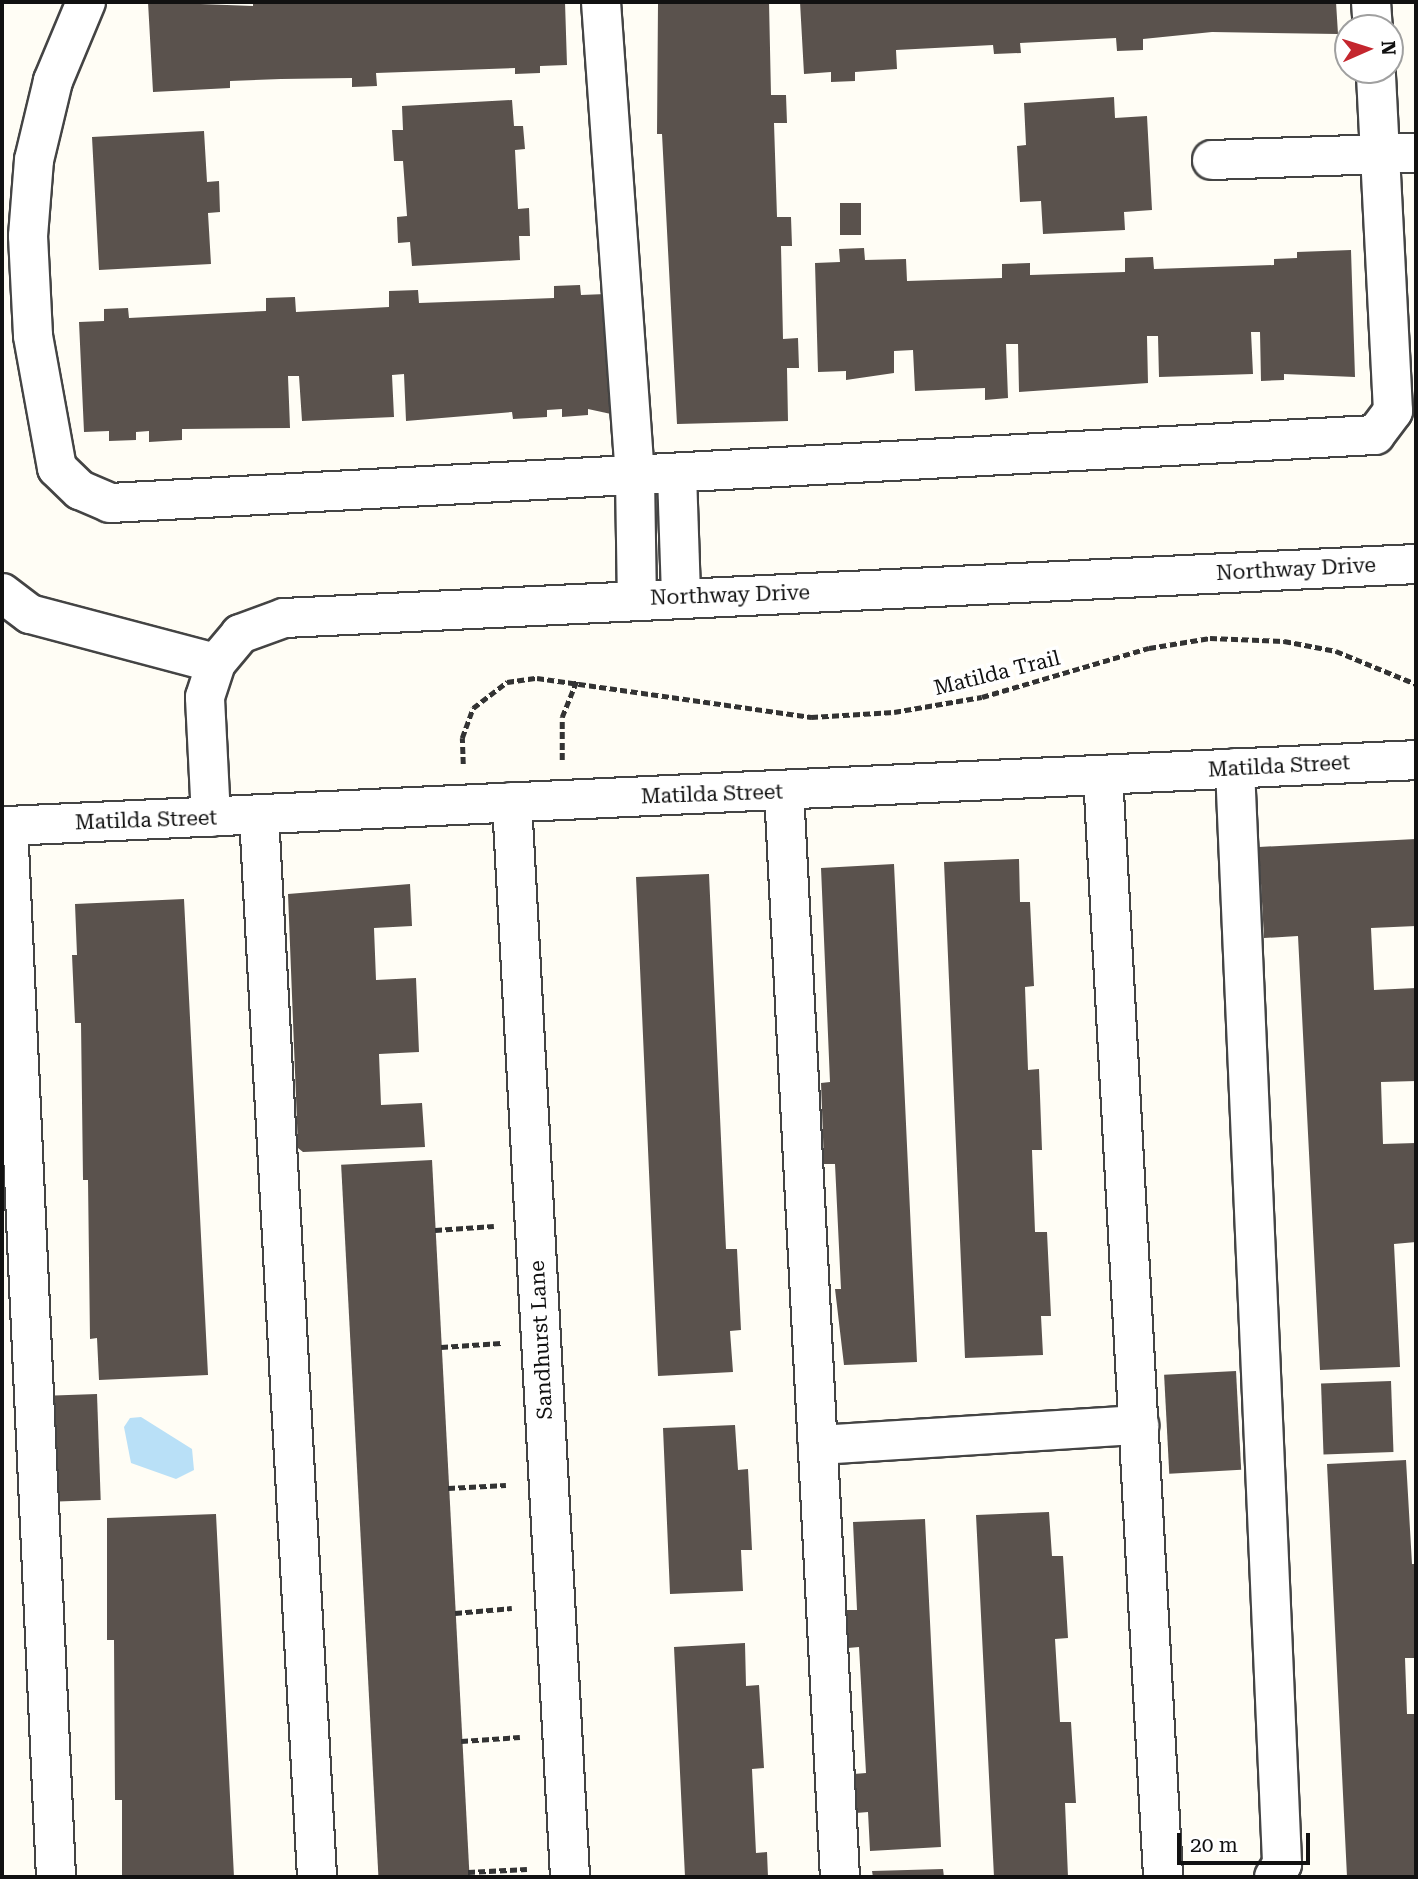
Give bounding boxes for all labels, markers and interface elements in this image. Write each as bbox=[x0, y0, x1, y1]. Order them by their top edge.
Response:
north arrow bbox=[1334, 14, 1404, 84]
text: N bbox=[1377, 40, 1400, 56]
street label: Northway Drive bbox=[1215, 552, 1377, 586]
street label: Northway Drive bbox=[650, 580, 810, 610]
street label: Matilda Trail bbox=[931, 645, 1063, 701]
street label: Matilda Street bbox=[1207, 750, 1351, 782]
street label: Matilda Street bbox=[640, 779, 784, 809]
street label: Matilda Street bbox=[74, 805, 218, 835]
street label: Sandhurst Lane bbox=[524, 1260, 558, 1420]
scale bar bbox=[1180, 1820, 1313, 1864]
text: 20 m bbox=[1190, 1833, 1238, 1857]

